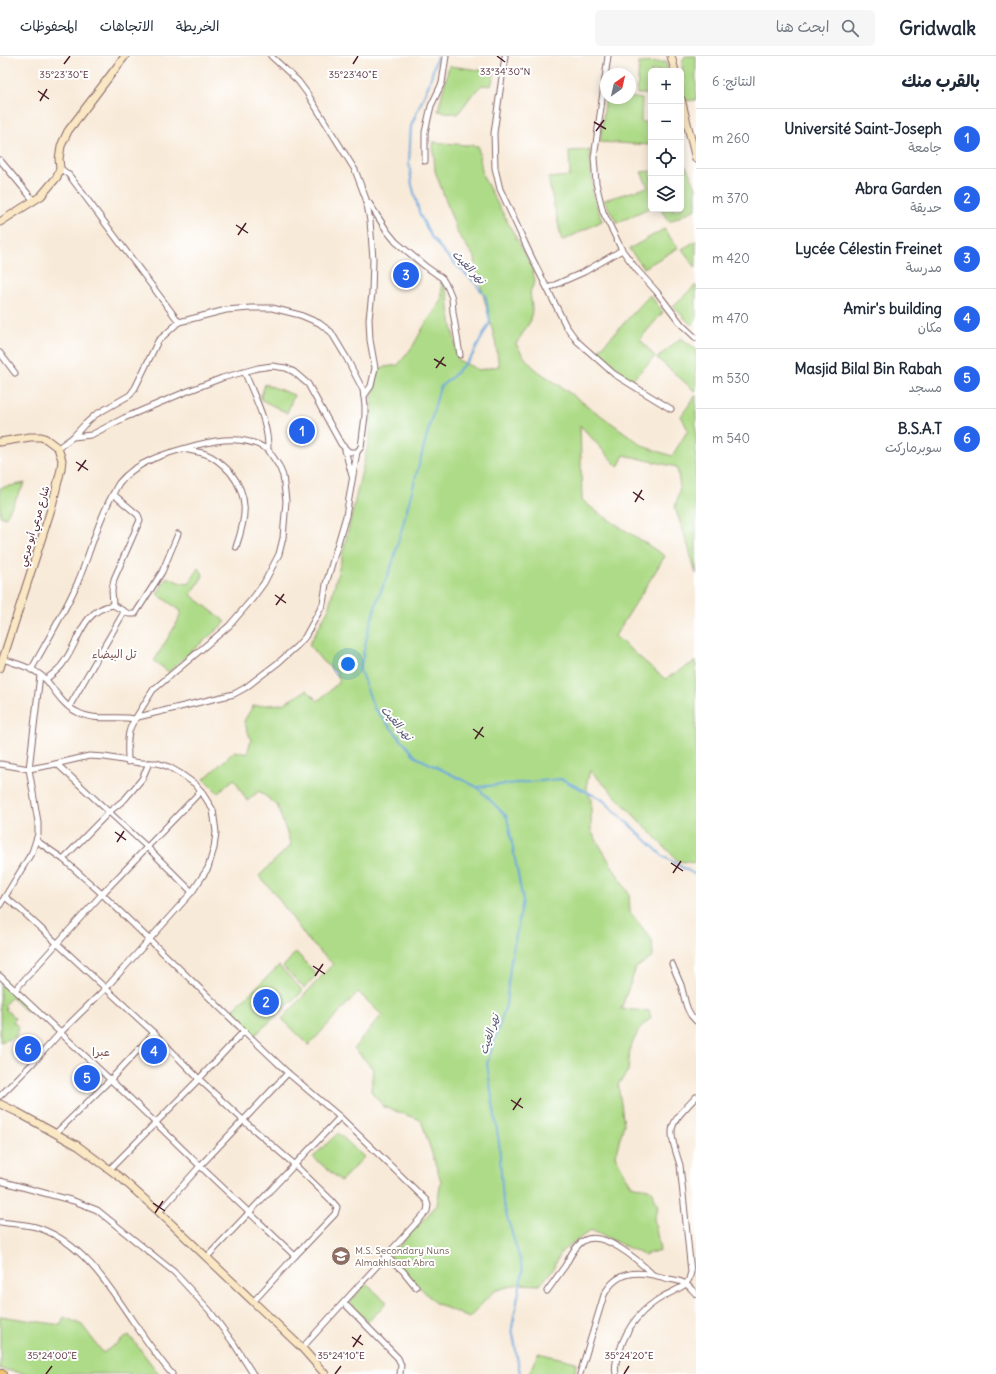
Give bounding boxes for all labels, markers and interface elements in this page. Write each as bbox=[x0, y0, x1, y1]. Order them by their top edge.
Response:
search box bbox=[595, 10, 875, 46]
text: Gridwalk bbox=[899, 16, 976, 40]
text: المحفوظات bbox=[20, 17, 78, 35]
text: الاتجاهات bbox=[100, 17, 154, 35]
text: الخريطة bbox=[176, 17, 219, 35]
text: ابحث هنا bbox=[776, 17, 829, 36]
icon: search bbox=[839, 17, 861, 39]
text: 33°34'30"N bbox=[480, 65, 530, 78]
text: 35°23'30"E bbox=[39, 68, 89, 81]
text: 35°23'40"E bbox=[328, 68, 378, 81]
north arrow bbox=[600, 68, 636, 104]
map controls bbox=[648, 68, 684, 212]
button: + bbox=[648, 68, 684, 104]
text: بالقرب منك bbox=[901, 70, 980, 92]
text: النتائج: 6 bbox=[712, 73, 756, 90]
button: − bbox=[648, 104, 684, 140]
text: Université Saint-Joseph bbox=[784, 119, 942, 138]
text: 260 m bbox=[712, 130, 750, 147]
text: 1 bbox=[964, 130, 970, 147]
text: جامعة bbox=[908, 139, 942, 156]
button: locate bbox=[648, 140, 684, 176]
button: layers bbox=[648, 176, 684, 212]
text: Abra Garden bbox=[855, 179, 942, 198]
text: 370 m bbox=[712, 190, 749, 207]
text: 2 bbox=[963, 190, 971, 207]
text: حديقة bbox=[910, 199, 942, 216]
text: Lycée Célestin Freinet bbox=[795, 239, 942, 258]
water label: نهر الغيث bbox=[450, 247, 489, 288]
text: 420 m bbox=[712, 250, 750, 267]
text: 3 bbox=[963, 250, 971, 267]
text: مدرسة bbox=[906, 259, 942, 276]
pin: 3 bbox=[393, 260, 419, 290]
text: Amir's building bbox=[843, 299, 942, 318]
text: 470 m bbox=[712, 310, 749, 327]
text: 4 bbox=[963, 310, 971, 327]
text: مكان bbox=[918, 319, 942, 336]
text: Masjid Bilal Bin Rabah bbox=[794, 359, 942, 378]
text: 530 m bbox=[712, 370, 750, 387]
text: 5 bbox=[963, 370, 971, 387]
text: مسجد bbox=[909, 379, 942, 396]
pin: 1 bbox=[289, 416, 315, 446]
text: B.S.A.T bbox=[898, 419, 942, 438]
text: 540 m bbox=[712, 430, 750, 447]
text: 6 bbox=[963, 430, 971, 447]
text: سوبرماركت bbox=[885, 439, 942, 456]
street label: شارع مرعي أبو مرعي bbox=[16, 484, 55, 569]
district label: تل البيضاء bbox=[92, 647, 137, 662]
your location bbox=[338, 654, 358, 674]
water label: نهر الغيث bbox=[378, 703, 417, 744]
pin: 2 bbox=[253, 987, 279, 1017]
water label: نهر الغيث bbox=[476, 1011, 502, 1056]
pin: 6 bbox=[15, 1034, 41, 1064]
pin: 4 bbox=[141, 1036, 167, 1066]
district label: عبرا bbox=[92, 1044, 110, 1060]
pin: 5 bbox=[74, 1063, 100, 1093]
place label: M.S. Secondary Nuns Almakhlsaat Abra bbox=[355, 1244, 450, 1269]
school or university icon: M.S. Secondary Nuns Almakhlsaat Abra bbox=[330, 1245, 352, 1267]
text: 35°24'00"E bbox=[27, 1349, 77, 1362]
text: 35°24'10"E bbox=[317, 1349, 365, 1362]
text: 35°24'20"E bbox=[604, 1349, 654, 1362]

